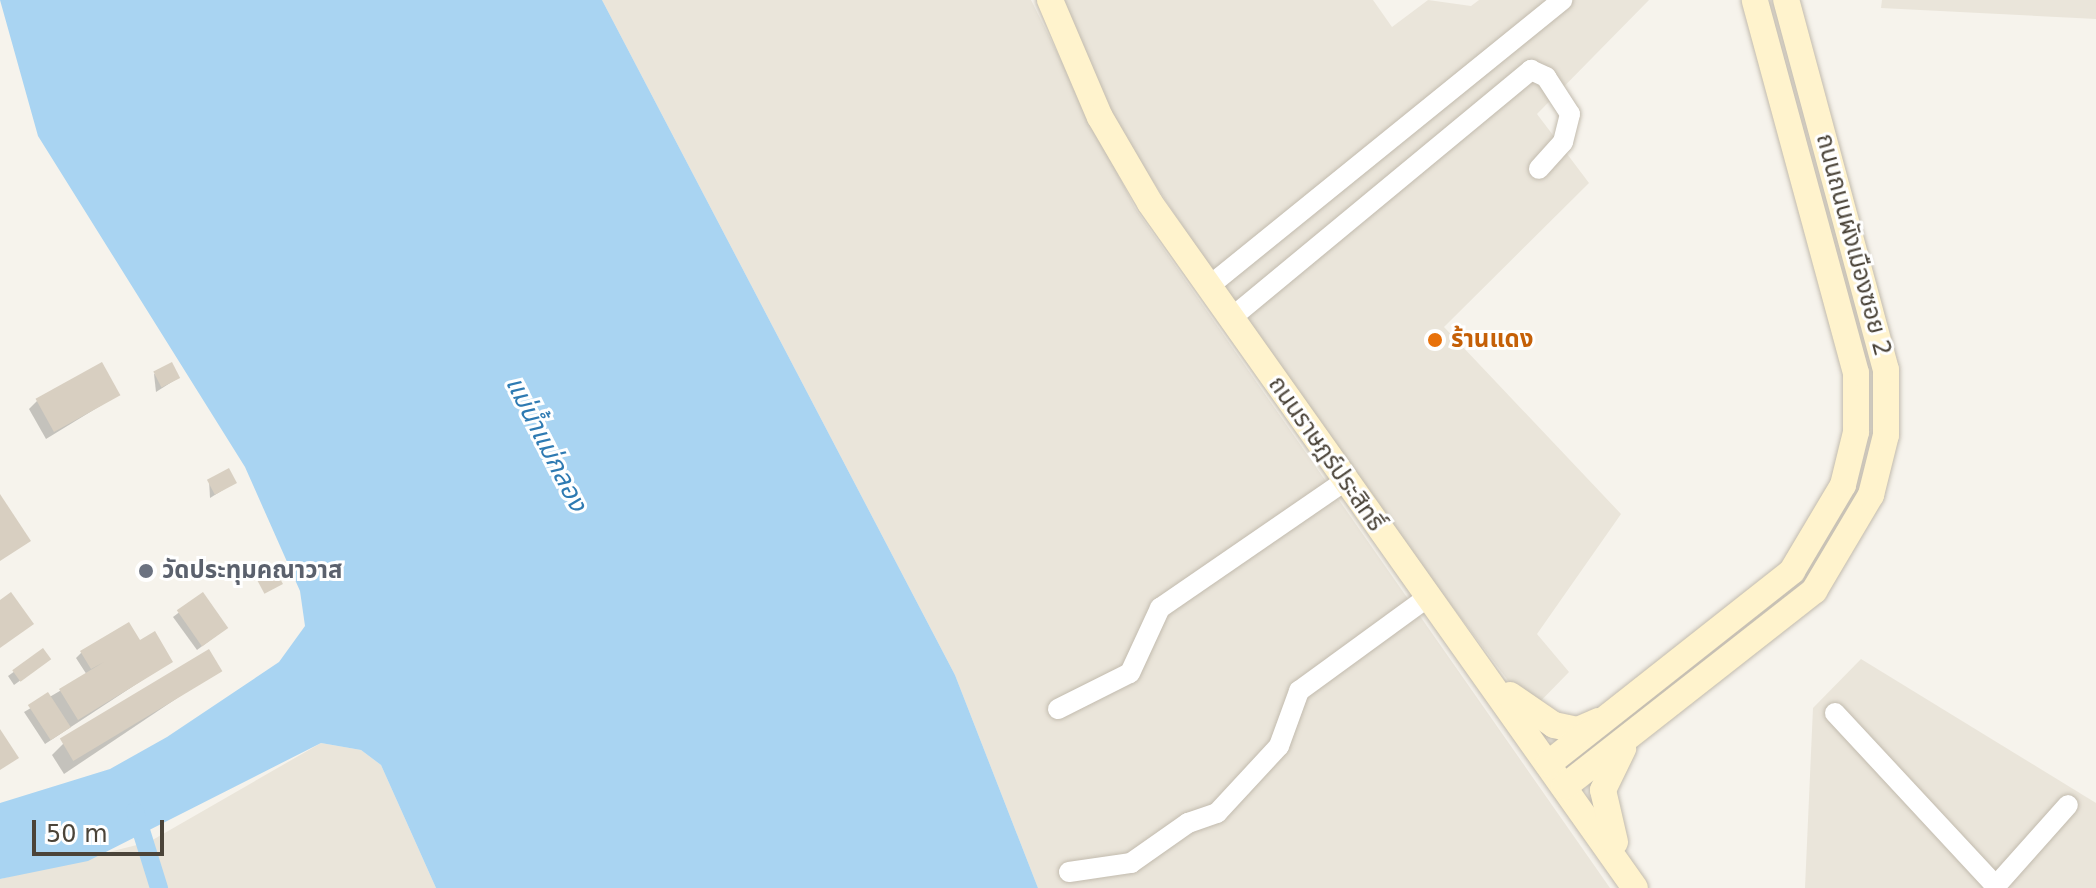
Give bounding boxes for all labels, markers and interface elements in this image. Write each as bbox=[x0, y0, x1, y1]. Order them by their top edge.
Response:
street label: ถนนถนนผังเมืองซอย 2 bbox=[1809, 131, 1897, 359]
place label: ร้านแดง bbox=[1451, 326, 1533, 354]
marker: ร้านแดง bbox=[1426, 331, 1444, 349]
water label: แม่น้ำแม่กลอง bbox=[499, 371, 593, 517]
street label: ถนนราษฎร์ประสิทธิ์ bbox=[1262, 371, 1390, 537]
place label: วัดประทุมคณาวาส bbox=[162, 557, 342, 585]
marker: วัดประทุมคณาวาส bbox=[137, 562, 155, 580]
scale bar bbox=[36, 804, 168, 854]
text: 50 m bbox=[46, 820, 108, 848]

